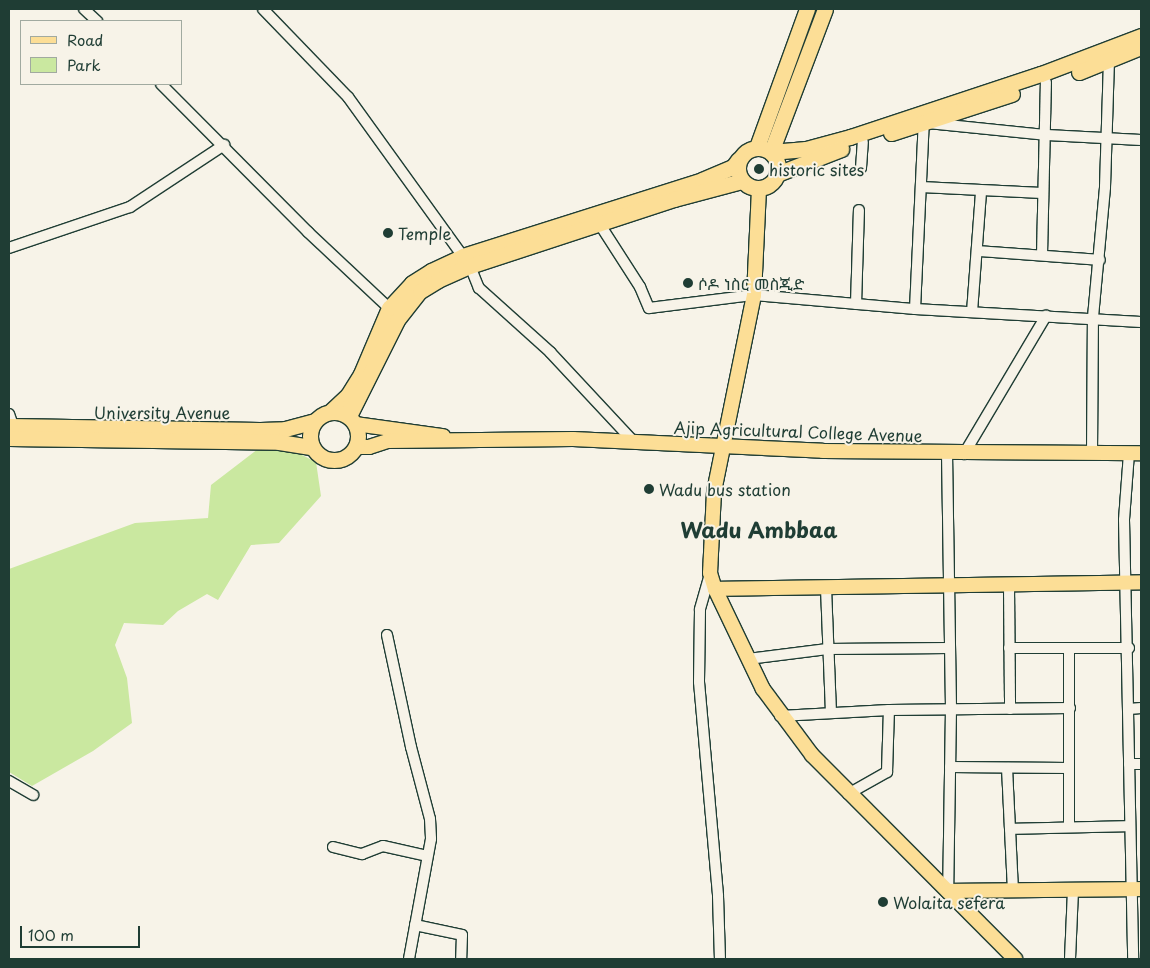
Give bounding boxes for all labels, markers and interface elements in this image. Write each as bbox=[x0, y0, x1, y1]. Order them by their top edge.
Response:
legend bbox=[20, 20, 182, 85]
text: Road bbox=[67, 28, 103, 51]
text: Park bbox=[67, 53, 101, 76]
place label: historic sites bbox=[769, 159, 864, 179]
marker: historic sites bbox=[753, 163, 765, 175]
place label: Temple bbox=[398, 223, 451, 243]
marker: Temple bbox=[382, 227, 394, 239]
place label: ሶዶ ነስር መስጂድ bbox=[698, 273, 804, 293]
marker: ሶዶ ነስር መስጂድ bbox=[682, 277, 694, 289]
street label: University Avenue bbox=[94, 402, 230, 422]
street label: Ajip Agricultural College Avenue bbox=[674, 417, 922, 445]
place label: Wadu bus station bbox=[659, 479, 791, 499]
marker: Wadu bus station bbox=[643, 483, 655, 495]
district label: Wadu Ambbaa bbox=[681, 516, 837, 542]
place label: Wolaita sefera bbox=[893, 892, 1005, 912]
marker: Wolaita sefera bbox=[877, 896, 889, 908]
scale bar bbox=[22, 916, 142, 948]
text: 100 m bbox=[28, 923, 74, 946]

